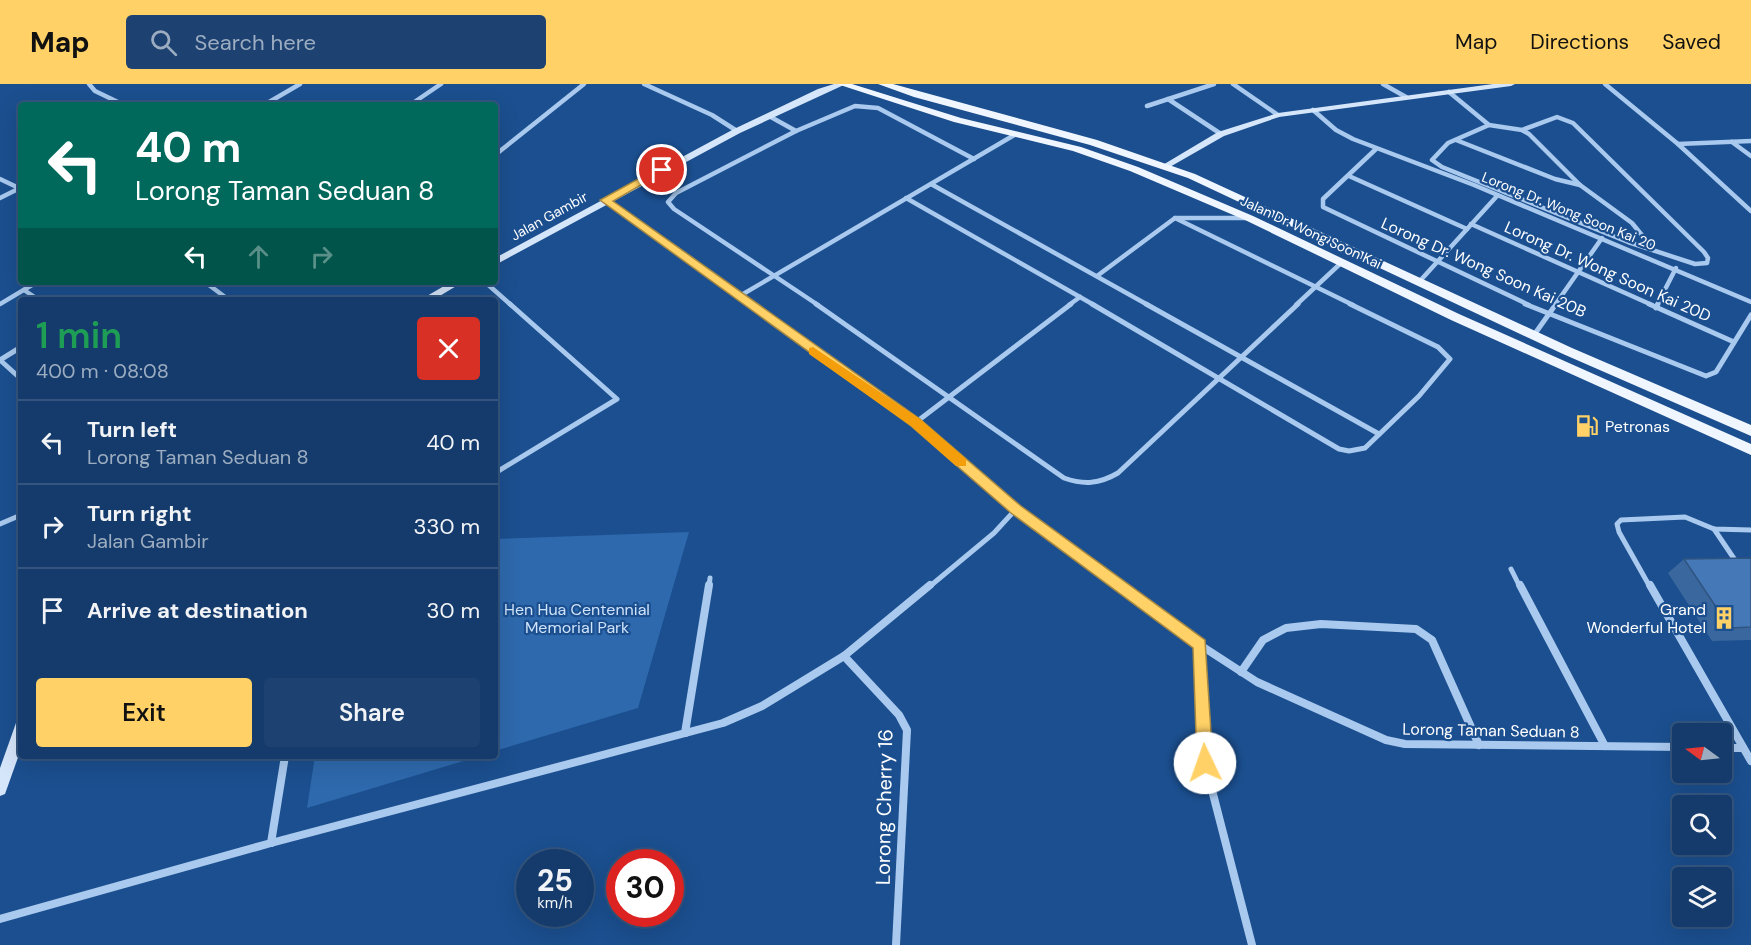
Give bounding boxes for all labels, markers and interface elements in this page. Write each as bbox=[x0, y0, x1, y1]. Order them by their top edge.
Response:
search box bbox=[126, 15, 546, 69]
text: Map bbox=[30, 24, 90, 61]
icon: search bbox=[147, 26, 180, 59]
text: Search here bbox=[195, 28, 316, 57]
text: Map bbox=[1455, 28, 1497, 56]
text: Directions bbox=[1530, 28, 1629, 56]
text: Saved bbox=[1662, 28, 1721, 56]
text: 40 m bbox=[135, 120, 241, 175]
icon: left bbox=[36, 126, 114, 204]
pin bbox=[636, 144, 687, 195]
icon: arrive bbox=[645, 153, 678, 186]
street label: Lorong Dr. Wong Soon Kai 20 bbox=[1479, 168, 1659, 254]
text: Lorong Taman Seduan 8 bbox=[135, 173, 434, 208]
street label: Jalan Gambir bbox=[507, 187, 591, 245]
street label: Jalan Dr. Wong Soon Kai bbox=[1237, 191, 1385, 273]
street label: Lorong Dr. Wong Soon Kai 20B bbox=[1378, 213, 1590, 322]
street label: Lorong Dr. Wong Soon Kai 20D bbox=[1501, 216, 1714, 327]
icon: left bbox=[179, 240, 212, 273]
icon: ahead bbox=[242, 240, 275, 273]
icon: right bbox=[305, 240, 338, 273]
text: 1 min bbox=[36, 312, 122, 359]
button: close bbox=[417, 317, 480, 380]
text: 400 m · 08:08 bbox=[36, 358, 169, 384]
fuel station icon: Petronas bbox=[1574, 413, 1600, 439]
text: Turn left bbox=[87, 415, 177, 444]
place label: Petronas bbox=[1605, 416, 1670, 437]
icon: left bbox=[36, 426, 69, 459]
text: 40 m bbox=[426, 428, 480, 457]
text: Lorong Taman Seduan 8 bbox=[87, 444, 309, 470]
text: Turn right bbox=[87, 499, 192, 528]
icon: right bbox=[36, 510, 69, 543]
text: 330 m bbox=[413, 512, 480, 541]
text: Jalan Gambir bbox=[87, 528, 209, 554]
icon: arrive bbox=[36, 594, 69, 627]
text: Arrive at destination bbox=[87, 596, 308, 625]
text: 30 m bbox=[426, 596, 480, 625]
park label: Hen Hua Centennial Memorial Park bbox=[504, 599, 650, 638]
place label: Grand Wonderful Hotel bbox=[1586, 599, 1706, 638]
building icon: Grand Wonderful Hotel bbox=[1711, 605, 1737, 631]
button: Exit bbox=[36, 678, 252, 747]
button: Share bbox=[264, 678, 480, 747]
street label: Lorong Taman Seduan 8 bbox=[1402, 718, 1580, 743]
north arrow bbox=[1672, 723, 1732, 783]
map controls bbox=[1672, 723, 1732, 927]
street label: Lorong Cherry 16 bbox=[870, 729, 898, 885]
position arrow bbox=[1173, 731, 1237, 795]
button: search bbox=[1672, 795, 1732, 855]
speed limit sign: 30 bbox=[606, 849, 684, 927]
text: 25 bbox=[537, 861, 573, 900]
button: layers bbox=[1672, 867, 1732, 927]
text: km/h bbox=[537, 893, 573, 913]

